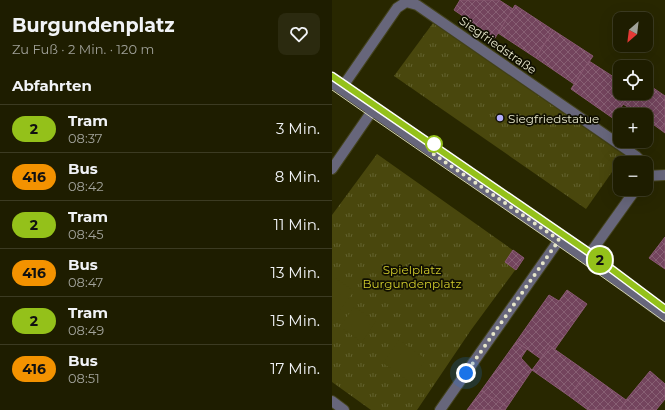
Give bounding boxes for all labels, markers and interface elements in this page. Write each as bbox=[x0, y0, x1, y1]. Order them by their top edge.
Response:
north arrow bbox=[613, 12, 653, 52]
map controls bbox=[613, 12, 653, 196]
button: heart bbox=[278, 13, 320, 55]
street label: Siegfriedstraße bbox=[456, 13, 540, 77]
text: Burgundenplatz bbox=[12, 14, 175, 37]
text: Zu Fuß · 2 Min. · 120 m bbox=[12, 41, 154, 57]
button: locate bbox=[613, 60, 653, 100]
text: Abfahrten bbox=[12, 76, 92, 95]
button: + bbox=[613, 108, 653, 148]
text: Tram bbox=[68, 111, 108, 130]
place label: Siegfriedstatue bbox=[508, 111, 599, 126]
marker: Siegfriedstatue bbox=[495, 113, 505, 123]
text: 3 Min. bbox=[276, 119, 320, 138]
text: 2 bbox=[30, 120, 38, 138]
text: 08:37 bbox=[68, 130, 102, 146]
unlabelled marker bbox=[425, 135, 443, 153]
button: − bbox=[613, 156, 653, 196]
text: Bus bbox=[68, 159, 98, 178]
text: 8 Min. bbox=[275, 167, 320, 186]
text: 416 bbox=[22, 168, 46, 186]
text: 08:42 bbox=[68, 178, 104, 194]
text: Tram bbox=[68, 207, 108, 226]
text: 11 Min. bbox=[274, 215, 320, 234]
text: 2 bbox=[30, 216, 38, 234]
text: 08:45 bbox=[68, 226, 104, 242]
line badge: 2 bbox=[587, 247, 613, 273]
text: 2 bbox=[596, 251, 604, 269]
text: Bus bbox=[68, 255, 98, 274]
park label: Spielplatz Burgundenplatz bbox=[362, 262, 462, 291]
text: 13 Min. bbox=[271, 263, 320, 282]
text: 416 bbox=[22, 264, 46, 282]
text: 08:47 bbox=[68, 274, 103, 290]
text: Tram bbox=[68, 303, 108, 322]
text: 15 Min. bbox=[270, 311, 320, 330]
text: 2 bbox=[30, 312, 38, 330]
text: 08:49 bbox=[68, 322, 104, 338]
text: Bus bbox=[68, 351, 98, 370]
text: 17 Min. bbox=[270, 359, 320, 378]
text: 416 bbox=[22, 360, 46, 378]
your location bbox=[456, 363, 476, 383]
text: 08:51 bbox=[68, 370, 100, 386]

